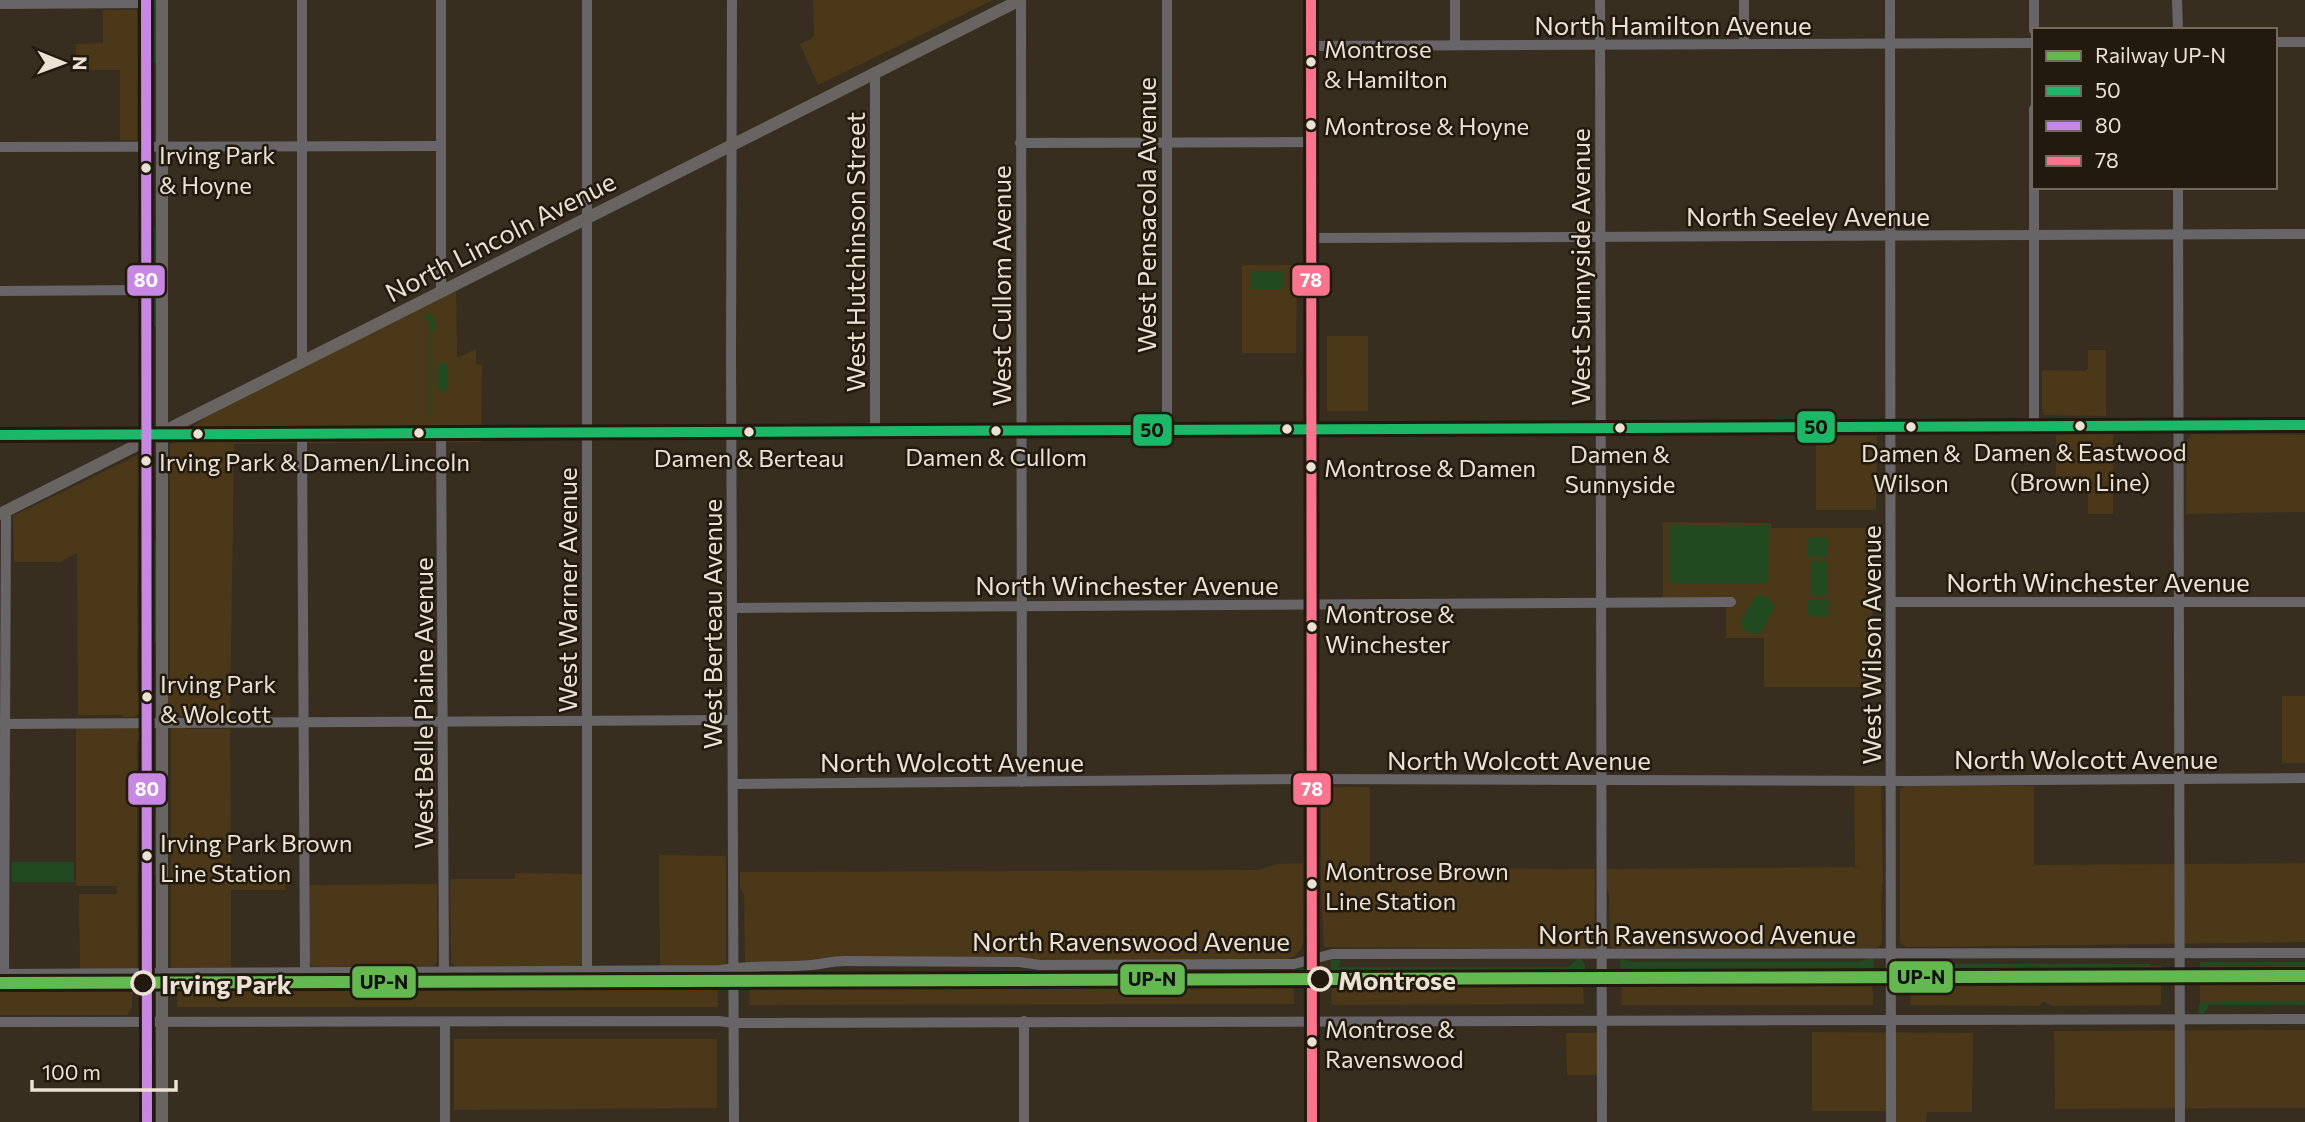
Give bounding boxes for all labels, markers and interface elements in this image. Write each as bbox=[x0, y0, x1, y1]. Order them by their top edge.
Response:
street label: North Hamilton Avenue bbox=[1534, 9, 1812, 40]
north arrow bbox=[28, 28, 98, 98]
legend bbox=[2032, 28, 2277, 189]
place label: Montrose & Hamilton bbox=[1324, 34, 1448, 93]
text: Railway UP-N bbox=[2095, 42, 2226, 67]
marker: Montrose & Hamilton bbox=[1304, 55, 1318, 69]
text: N bbox=[69, 56, 92, 71]
street label: West Pensacola Avenue bbox=[1130, 77, 1161, 353]
text: 50 bbox=[2095, 77, 2121, 102]
place label: Montrose & Hoyne bbox=[1324, 111, 1529, 140]
street label: West Hutchinson Street bbox=[839, 112, 870, 392]
text: 80 bbox=[2095, 112, 2121, 137]
marker: Montrose & Hoyne bbox=[1304, 118, 1318, 132]
street label: West Sunnyside Avenue bbox=[1564, 128, 1595, 406]
place label: Irving Park & Hoyne bbox=[159, 140, 275, 199]
text: 78 bbox=[2095, 147, 2119, 172]
marker: Irving Park & Hoyne bbox=[139, 161, 153, 175]
street label: North Lincoln Avenue bbox=[380, 165, 620, 307]
street label: West Cullom Avenue bbox=[985, 165, 1016, 407]
street label: North Seeley Avenue bbox=[1686, 200, 1930, 231]
line badge: 80 bbox=[126, 264, 166, 297]
line badge: 78 bbox=[1291, 264, 1331, 297]
text: 80 bbox=[134, 268, 158, 291]
text: 78 bbox=[1300, 268, 1322, 291]
line badge: 50 bbox=[1796, 410, 1836, 444]
line badge: 50 bbox=[1132, 413, 1173, 447]
text: 50 bbox=[1804, 415, 1828, 438]
text: 50 bbox=[1140, 418, 1164, 441]
marker: Damen & Eastwood (Brown Line) bbox=[2073, 419, 2087, 433]
marker: Damen & Wilson bbox=[1904, 420, 1918, 434]
marker: Damen & Sunnyside bbox=[1613, 421, 1627, 435]
unlabelled marker bbox=[1280, 422, 1294, 436]
marker: Damen & Cullom bbox=[989, 424, 1003, 438]
marker: Damen & Berteau bbox=[742, 425, 756, 439]
unlabelled marker bbox=[412, 426, 426, 440]
unlabelled marker bbox=[191, 427, 205, 441]
place label: Damen & Eastwood (Brown Line) bbox=[1973, 437, 2187, 496]
place label: Damen & Wilson bbox=[1861, 438, 1961, 497]
place label: Damen & Sunnyside bbox=[1565, 439, 1675, 498]
place label: Damen & Cullom bbox=[905, 442, 1087, 471]
place label: Damen & Berteau bbox=[654, 443, 844, 472]
place label: Irving Park & Damen/Lincoln bbox=[159, 447, 470, 476]
place label: Montrose & Damen bbox=[1324, 453, 1536, 482]
marker: Irving Park & Damen/Lincoln bbox=[139, 454, 153, 468]
marker: Montrose & Damen bbox=[1304, 460, 1318, 474]
street label: West Warner Avenue bbox=[551, 467, 582, 713]
street label: West Berteau Avenue bbox=[696, 499, 727, 749]
street label: West Wilson Avenue bbox=[1855, 525, 1886, 765]
street label: West Belle Plaine Avenue bbox=[407, 557, 438, 849]
street label: North Winchester Avenue bbox=[1946, 566, 2250, 597]
street label: North Winchester Avenue bbox=[975, 569, 1279, 600]
place label: Montrose & Winchester bbox=[1325, 599, 1455, 658]
marker: Montrose & Winchester bbox=[1305, 620, 1319, 634]
place label: Irving Park & Wolcott bbox=[160, 669, 276, 728]
marker: Irving Park & Wolcott bbox=[140, 690, 154, 704]
street label: North Wolcott Avenue bbox=[1954, 743, 2218, 774]
street label: North Wolcott Avenue bbox=[1387, 744, 1651, 775]
street label: North Wolcott Avenue bbox=[820, 746, 1084, 777]
line badge: 80 bbox=[127, 772, 167, 806]
line badge: 78 bbox=[1292, 772, 1332, 806]
text: 80 bbox=[135, 777, 159, 800]
text: 78 bbox=[1301, 777, 1323, 800]
place label: Irving Park Brown Line Station bbox=[160, 828, 352, 887]
marker: Irving Park Brown Line Station bbox=[140, 849, 154, 863]
place label: Montrose Brown Line Station bbox=[1325, 856, 1509, 915]
marker: Montrose Brown Line Station bbox=[1305, 877, 1319, 891]
street label: North Ravenswood Avenue bbox=[1538, 918, 1856, 949]
street label: North Ravenswood Avenue bbox=[972, 925, 1290, 956]
line badge: UP-N bbox=[1888, 960, 1954, 994]
line badge: UP-N bbox=[1119, 963, 1186, 996]
place label: Montrose bbox=[1338, 964, 1456, 995]
line badge: UP-N bbox=[351, 965, 417, 999]
text: UP-N bbox=[1897, 965, 1945, 988]
text: UP-N bbox=[1128, 967, 1176, 990]
marker: Montrose bbox=[1308, 967, 1332, 991]
place label: Irving Park bbox=[161, 968, 292, 999]
text: UP-N bbox=[360, 970, 408, 993]
marker: Irving Park bbox=[131, 971, 155, 995]
place label: Montrose & Ravenswood bbox=[1325, 1014, 1464, 1073]
marker: Montrose & Ravenswood bbox=[1305, 1035, 1319, 1049]
scale bar bbox=[32, 1048, 175, 1092]
text: 100 m bbox=[42, 1059, 101, 1084]

